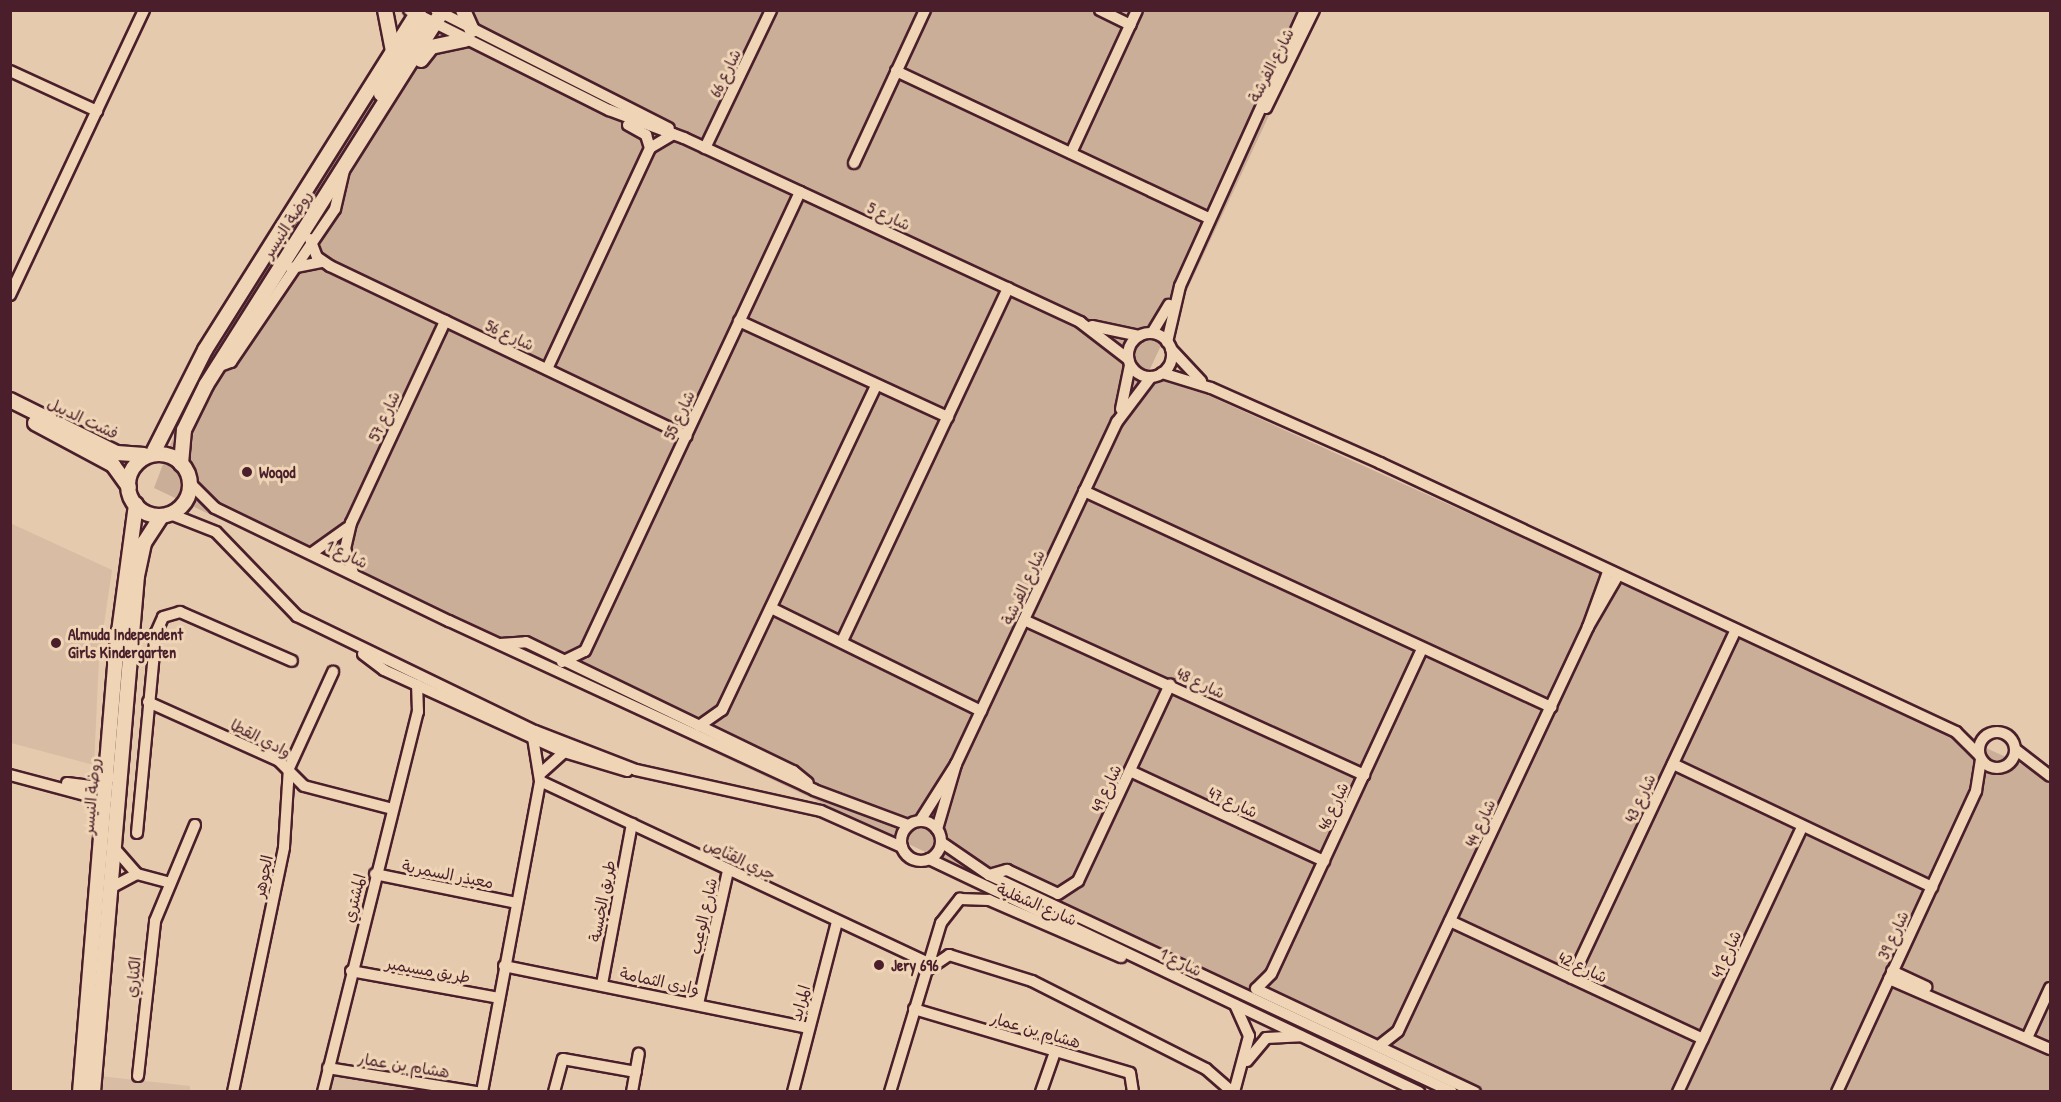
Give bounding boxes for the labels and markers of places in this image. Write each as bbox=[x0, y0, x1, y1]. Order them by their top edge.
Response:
place label: Woqod bbox=[259, 462, 295, 482]
marker: Woqod bbox=[240, 465, 254, 479]
place label: Almuda Independent Girls Kindergarten bbox=[68, 624, 183, 662]
marker: Almuda Independent Girls Kindergarten bbox=[49, 636, 63, 650]
place label: Jery 696 bbox=[891, 955, 939, 975]
marker: Jery 696 bbox=[872, 958, 886, 972]

